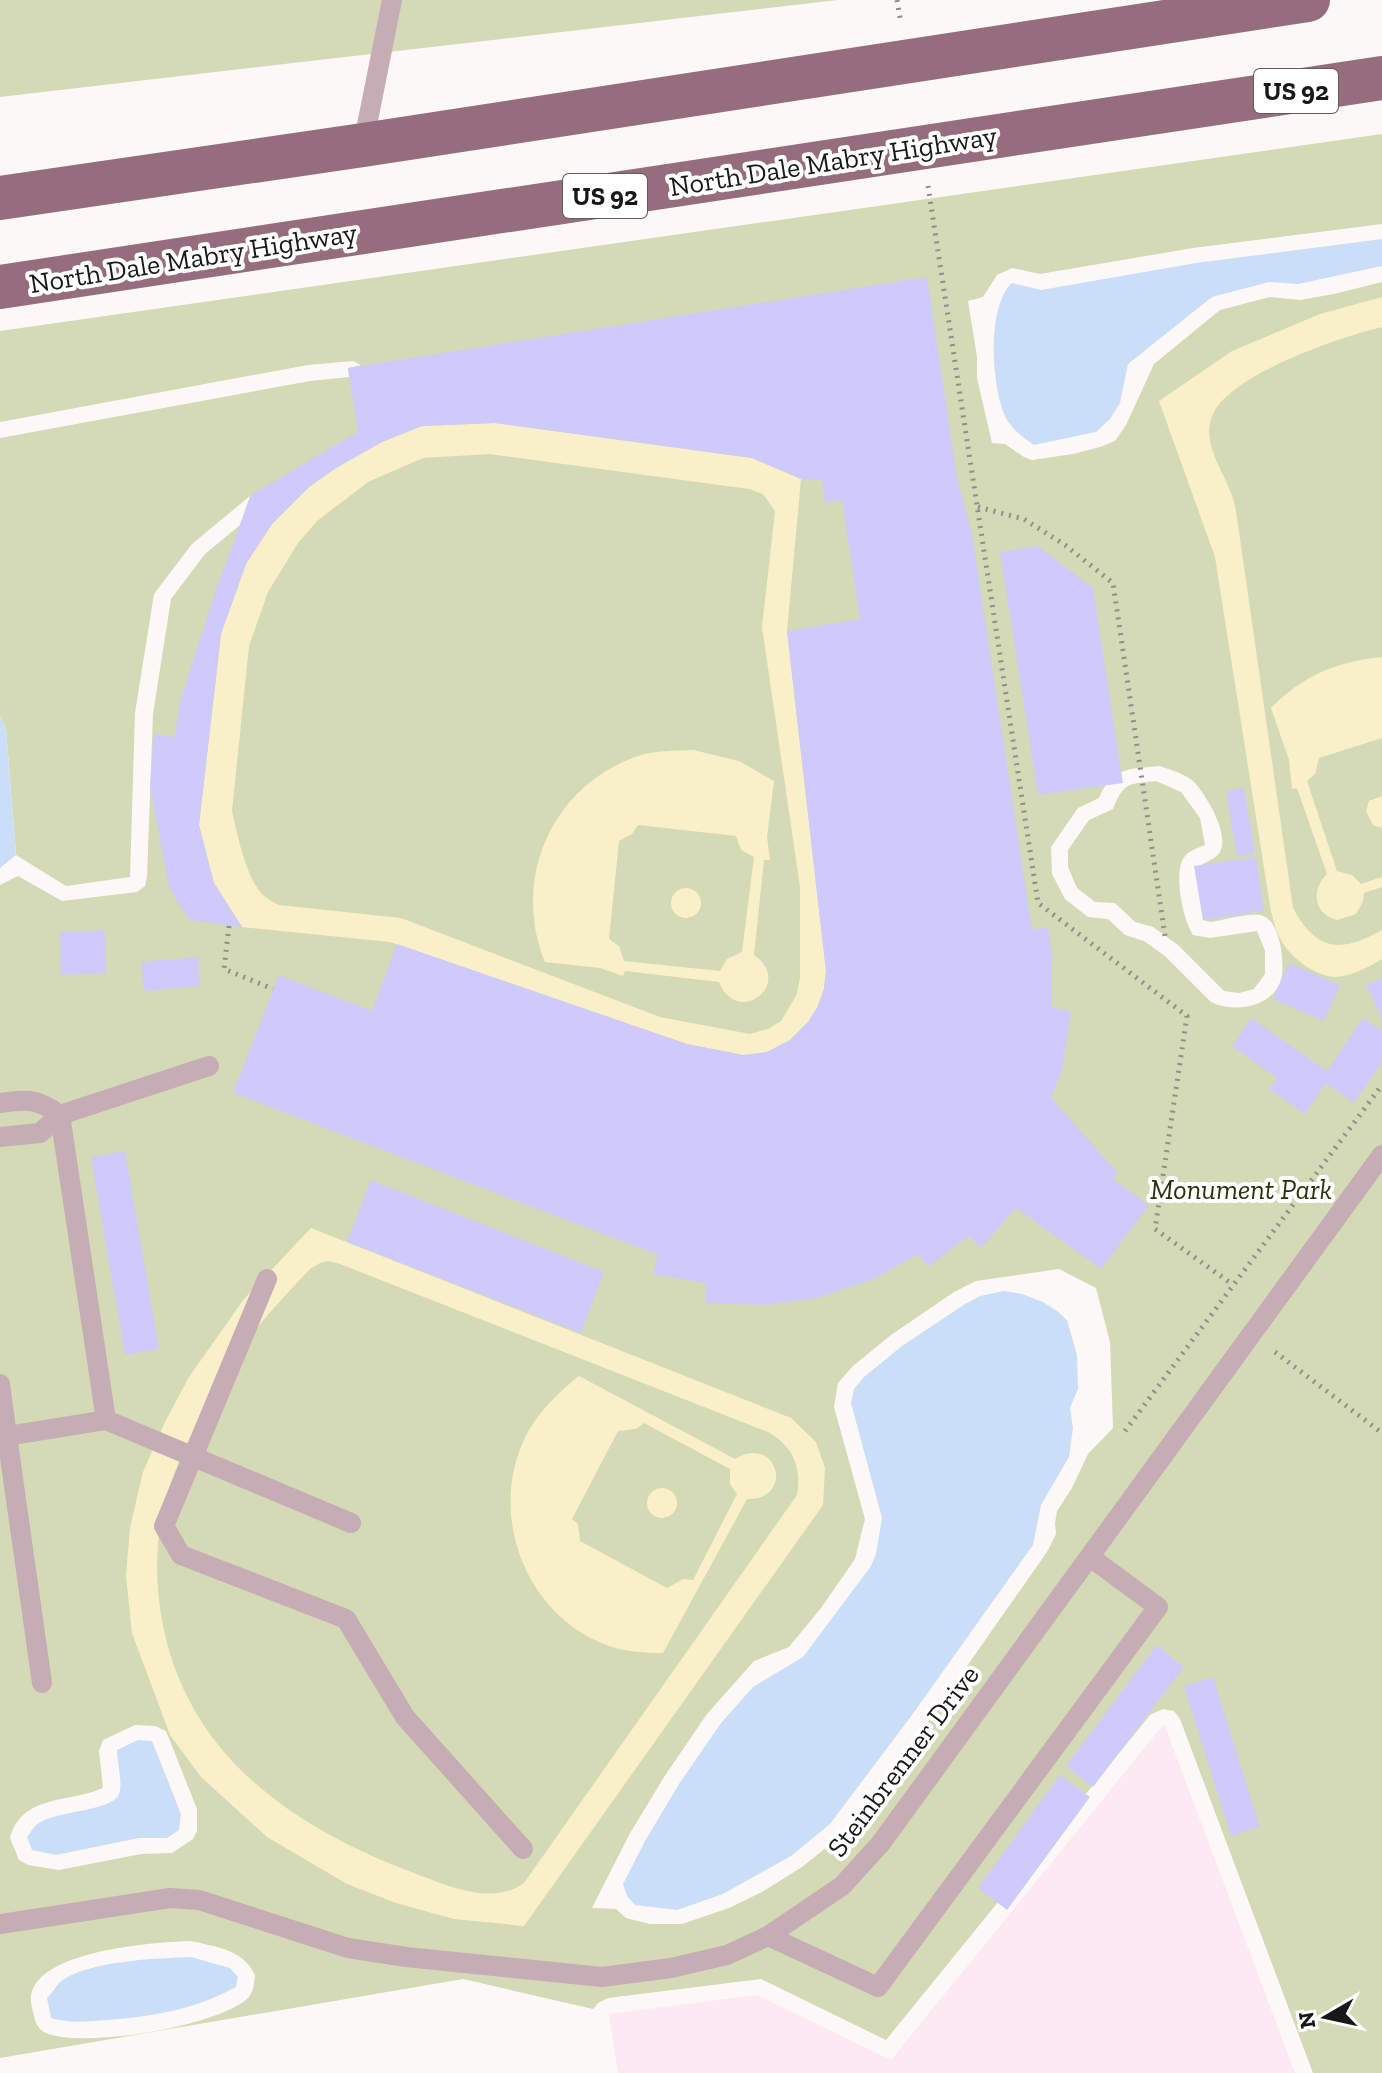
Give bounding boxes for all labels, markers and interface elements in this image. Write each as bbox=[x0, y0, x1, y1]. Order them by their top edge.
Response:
road number: US 92 bbox=[1254, 69, 1338, 113]
street label: North Dale Mabry Highway bbox=[667, 119, 1000, 203]
road number: US 92 bbox=[563, 174, 647, 218]
street label: North Dale Mabry Highway bbox=[27, 216, 360, 300]
park label: Monument Park bbox=[1150, 1173, 1332, 1206]
street label: Steinbrenner Drive bbox=[820, 1659, 986, 1863]
north arrow bbox=[1286, 1977, 1366, 2057]
text: N bbox=[1292, 2009, 1321, 2030]

